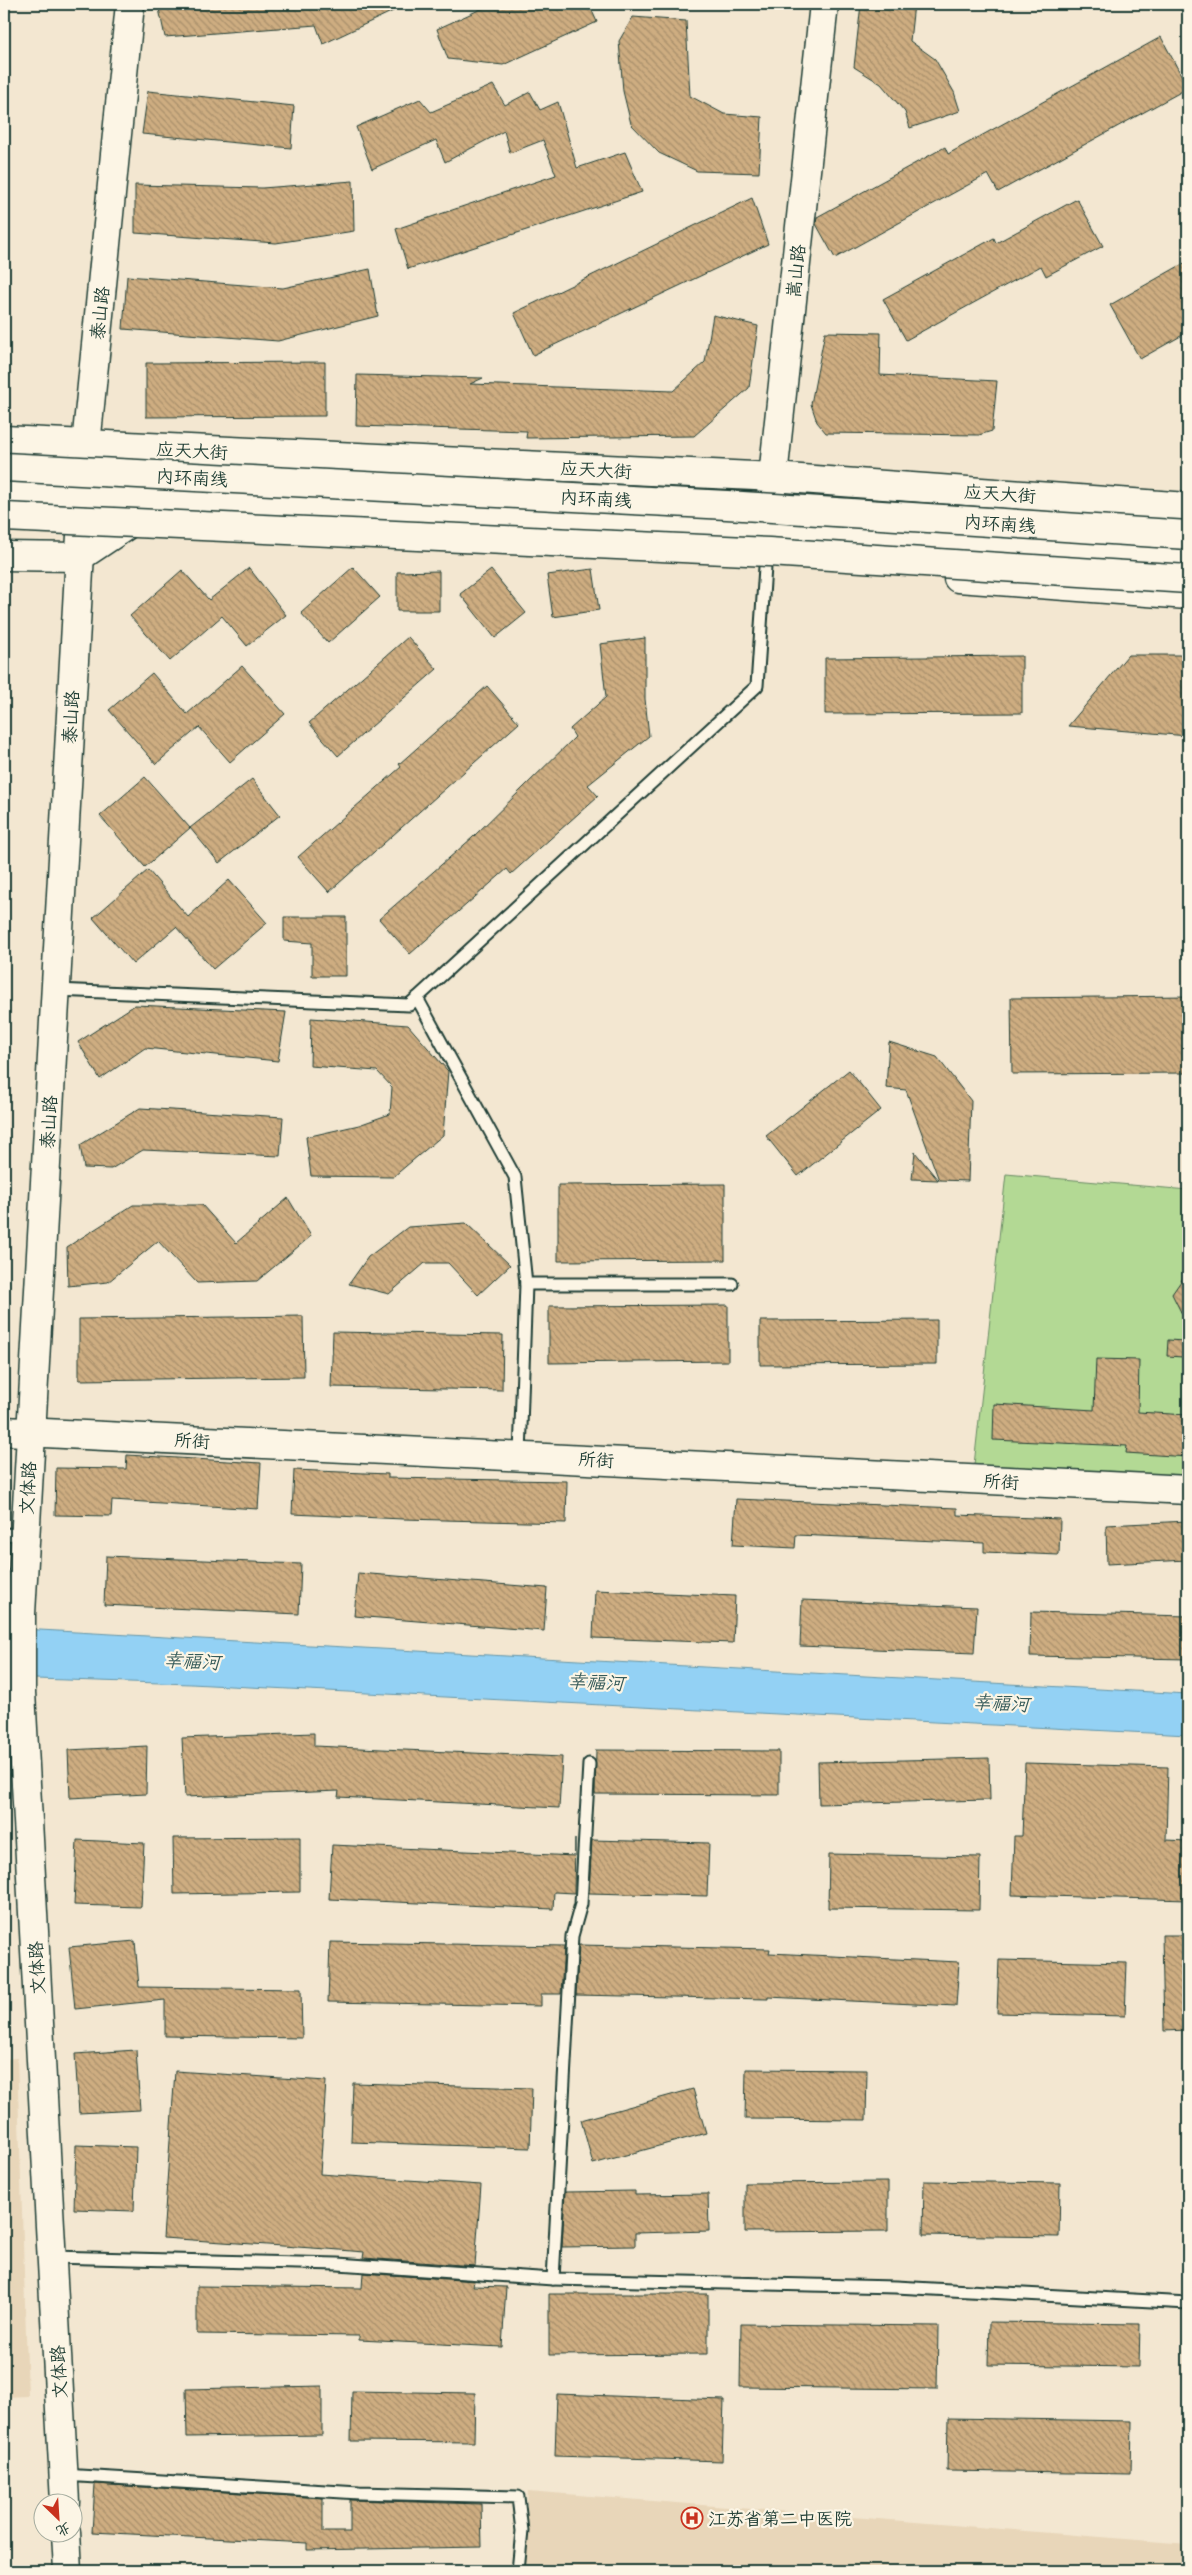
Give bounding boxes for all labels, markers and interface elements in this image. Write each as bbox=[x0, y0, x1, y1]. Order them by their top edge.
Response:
street label: 嵩山路 bbox=[780, 243, 810, 299]
street label: 泰山路 bbox=[84, 285, 114, 341]
street label: 应天大街 bbox=[155, 436, 229, 464]
street label: 应天大街 bbox=[559, 455, 633, 483]
street label: 内环南线 bbox=[155, 463, 229, 491]
street label: 应天大街 bbox=[963, 479, 1037, 507]
street label: 内环南线 bbox=[559, 484, 633, 512]
street label: 内环南线 bbox=[963, 509, 1037, 537]
street label: 泰山路 bbox=[57, 689, 83, 745]
street label: 泰山路 bbox=[35, 1094, 61, 1150]
street label: 所街 bbox=[173, 1427, 211, 1453]
street label: 所街 bbox=[577, 1446, 615, 1472]
street label: 文体路 bbox=[14, 1460, 40, 1516]
street label: 所街 bbox=[982, 1468, 1020, 1494]
water label: 幸福河 bbox=[163, 1646, 224, 1674]
water label: 幸福河 bbox=[567, 1667, 628, 1695]
water label: 幸福河 bbox=[972, 1688, 1033, 1716]
street label: 文体路 bbox=[23, 1940, 49, 1996]
street label: 文体路 bbox=[45, 2344, 71, 2400]
north arrow bbox=[32, 2492, 82, 2542]
hospital icon: 江苏省第二中医院 bbox=[680, 2506, 704, 2530]
place label: 江苏省第二中医院 bbox=[708, 2506, 852, 2530]
text: 北 bbox=[53, 2519, 74, 2542]

